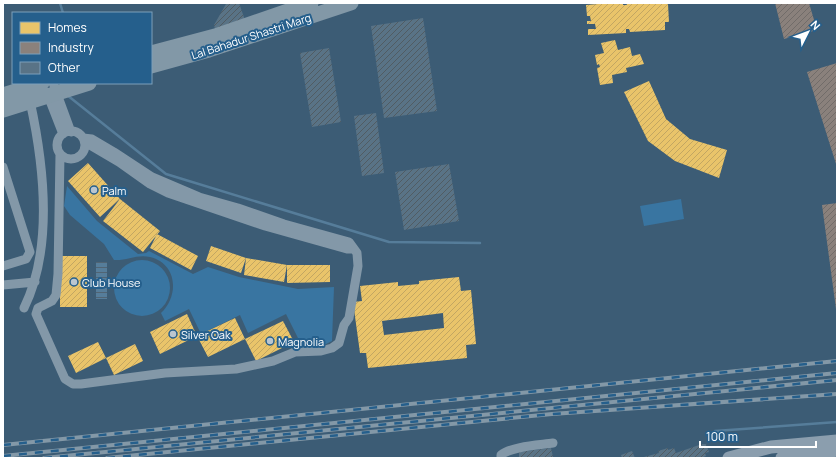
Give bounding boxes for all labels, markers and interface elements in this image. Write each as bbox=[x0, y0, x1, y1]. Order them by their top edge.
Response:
street label: Lal Bahadur Shastri Marg bbox=[189, 10, 313, 62]
legend bbox=[12, 12, 152, 84]
north arrow bbox=[788, 12, 828, 52]
text: N bbox=[808, 17, 824, 33]
text: Homes bbox=[48, 19, 87, 36]
text: Industry bbox=[48, 39, 94, 56]
text: Other bbox=[48, 59, 81, 76]
place label: Palm bbox=[102, 183, 126, 198]
marker: Palm bbox=[89, 185, 99, 195]
place label: Club House bbox=[82, 275, 141, 290]
marker: Club House bbox=[69, 277, 79, 287]
place label: Silver Oak bbox=[181, 327, 231, 342]
marker: Silver Oak bbox=[168, 329, 178, 339]
place label: Magnolia bbox=[278, 334, 324, 349]
marker: Magnolia bbox=[265, 336, 275, 346]
scale bar bbox=[700, 423, 816, 449]
text: 100 m bbox=[706, 428, 738, 445]

